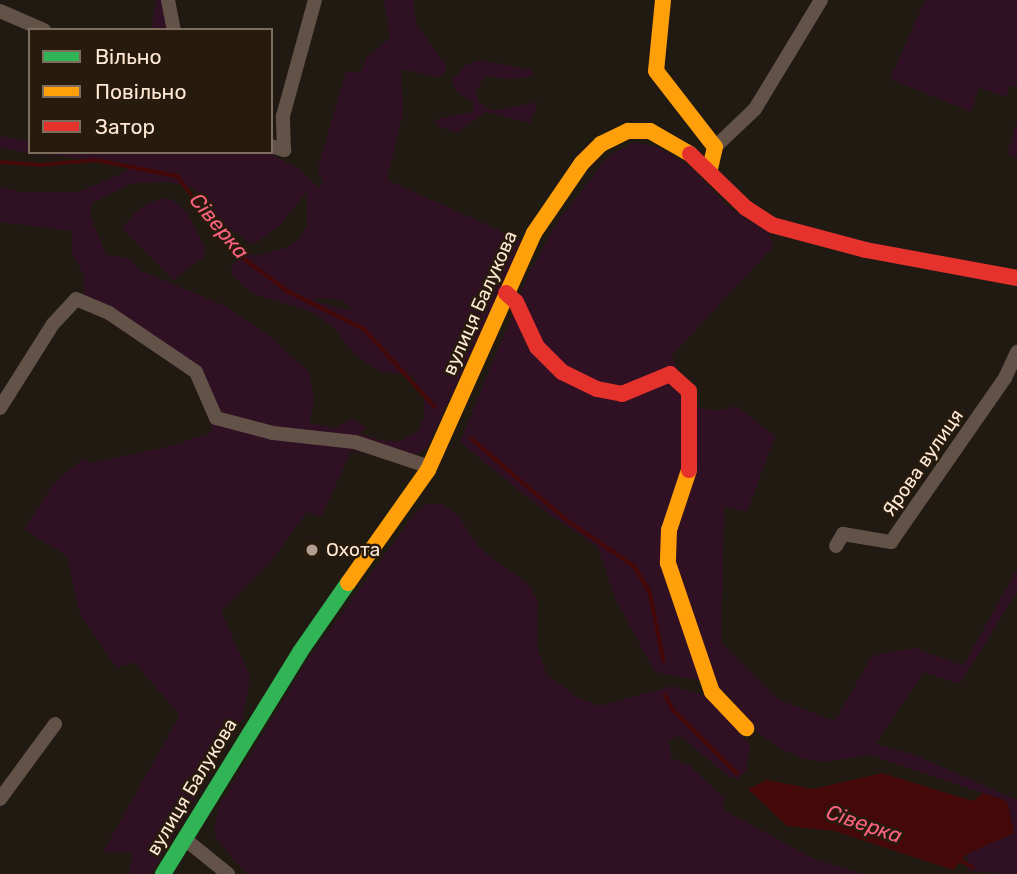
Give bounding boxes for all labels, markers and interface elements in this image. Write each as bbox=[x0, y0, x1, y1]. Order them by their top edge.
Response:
legend bbox=[28, 28, 273, 154]
text: Вільно bbox=[95, 44, 162, 69]
text: Повільно bbox=[95, 79, 186, 104]
text: Затор bbox=[95, 114, 155, 139]
water label: Сіверка bbox=[184, 188, 254, 264]
street label: вулиця Балукова bbox=[438, 227, 522, 379]
street label: Ярова вулиця bbox=[878, 405, 968, 521]
place label: Охота bbox=[326, 539, 380, 561]
marker: Охота bbox=[304, 542, 320, 558]
street label: вулиця Балукова bbox=[142, 714, 242, 860]
water label: Сіверка bbox=[823, 799, 905, 849]

